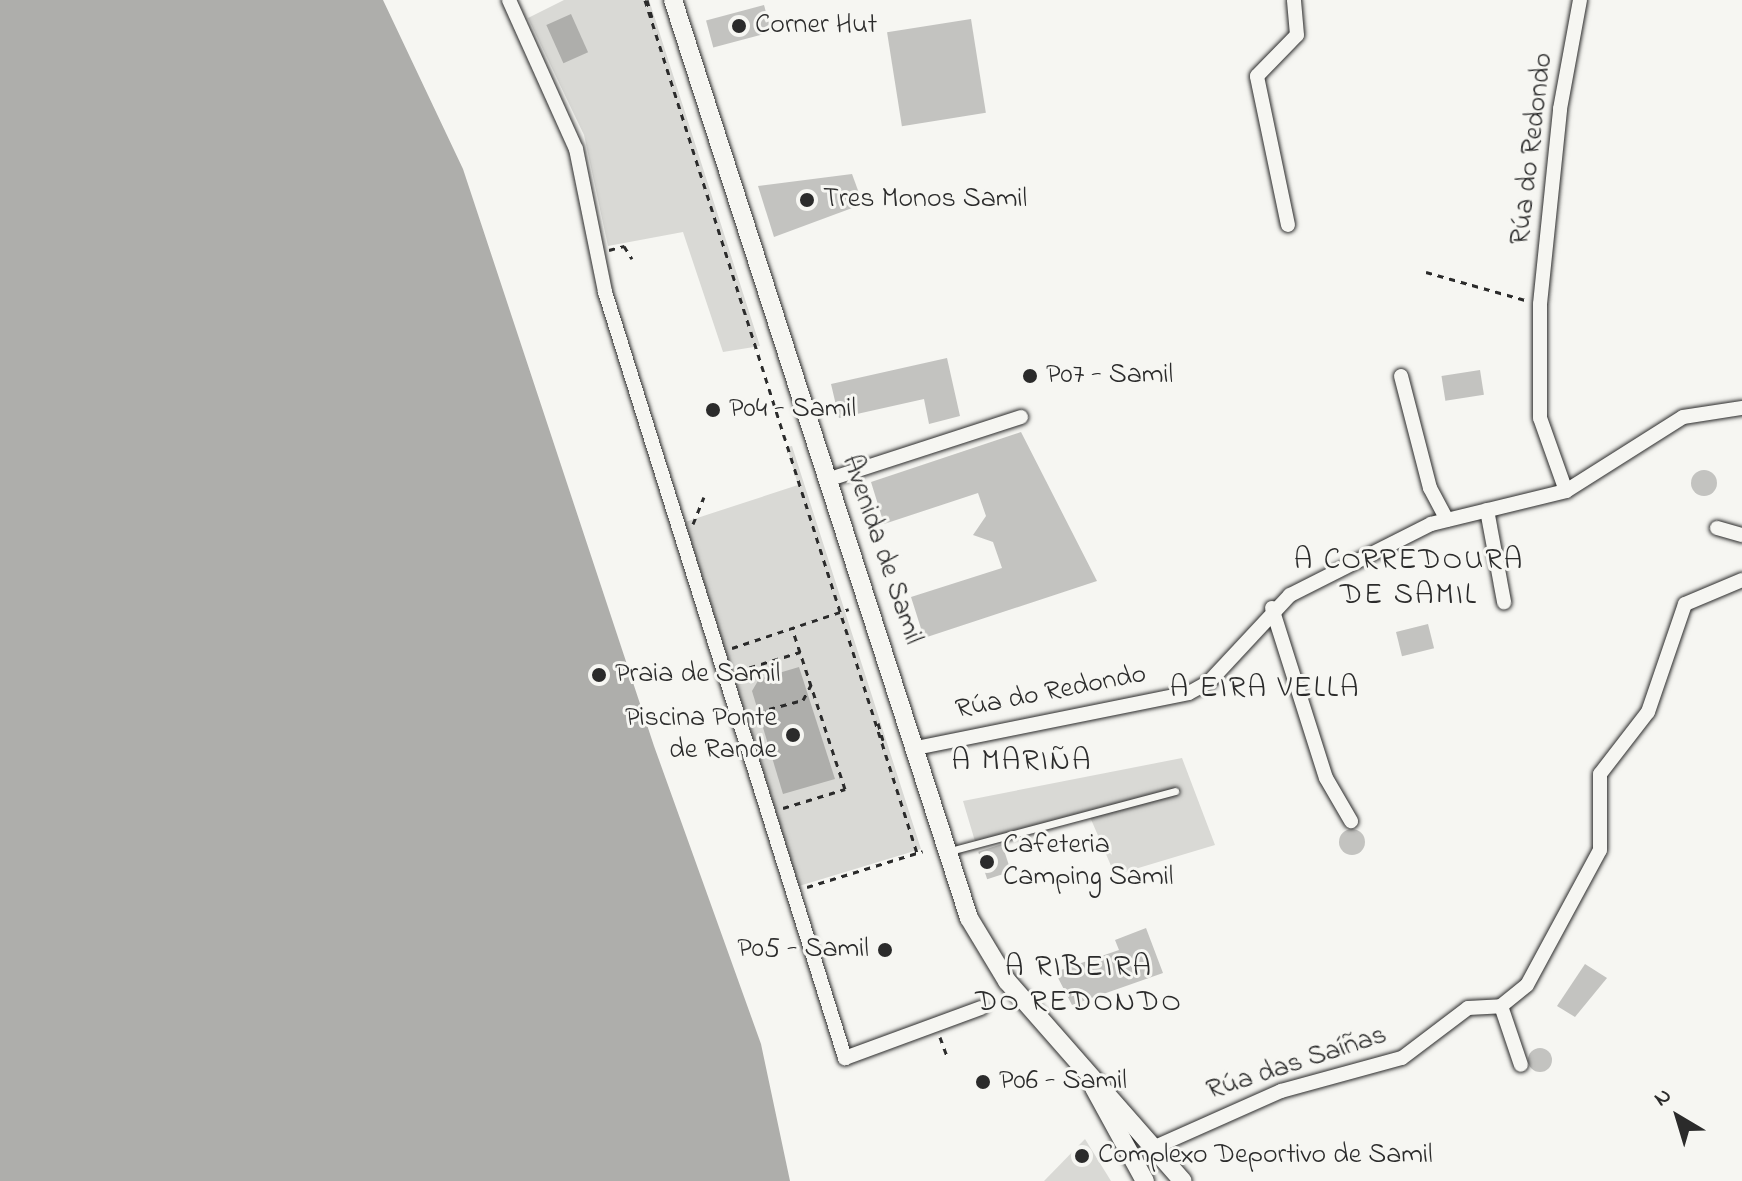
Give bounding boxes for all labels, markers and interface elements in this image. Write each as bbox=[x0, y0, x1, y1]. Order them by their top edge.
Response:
place label: Corner Hut bbox=[755, 9, 877, 43]
marker: Corner Hut bbox=[730, 17, 748, 35]
street label: Rúa do Redondo bbox=[1505, 51, 1561, 247]
place label: Tres Monos Samil bbox=[823, 183, 1027, 217]
marker: Tres Monos Samil bbox=[798, 191, 816, 209]
place label: P07 - Samil bbox=[1046, 359, 1173, 393]
marker: P07 - Samil bbox=[1021, 367, 1039, 385]
place label: P04 - Samil bbox=[729, 393, 856, 427]
marker: P04 - Samil bbox=[704, 401, 722, 419]
street label: Avenida de Samil bbox=[833, 451, 929, 649]
district label: A CORREDOURA DE SAMIL bbox=[1294, 543, 1524, 614]
place label: Praia de Samil bbox=[615, 658, 780, 692]
street label: Rúa do Redondo bbox=[953, 658, 1149, 728]
marker: Praia de Samil bbox=[590, 666, 608, 684]
district label: A EIRA VELLA bbox=[1170, 671, 1360, 707]
place label: Piscina Ponte de Rande bbox=[625, 702, 777, 768]
marker: Piscina Ponte de Rande bbox=[784, 726, 802, 744]
district label: A MARIÑA bbox=[951, 744, 1093, 780]
place label: Cafeteria Camping Samil bbox=[1003, 829, 1173, 895]
marker: Cafeteria Camping Samil bbox=[978, 853, 996, 871]
place label: P05 - Samil bbox=[737, 933, 869, 967]
marker: P05 - Samil bbox=[876, 941, 894, 959]
district label: A RIBEIRA DO REDONDO bbox=[975, 950, 1183, 1020]
street label: Rúa das Saíñas bbox=[1203, 1019, 1391, 1109]
place label: P06 - Samil bbox=[999, 1065, 1127, 1099]
marker: P06 - Samil bbox=[974, 1073, 992, 1091]
north arrow bbox=[1638, 1077, 1718, 1157]
text: N bbox=[1648, 1081, 1679, 1115]
place label: Complexo Deportivo de Samil bbox=[1098, 1139, 1433, 1173]
marker: Complexo Deportivo de Samil bbox=[1073, 1147, 1091, 1165]

